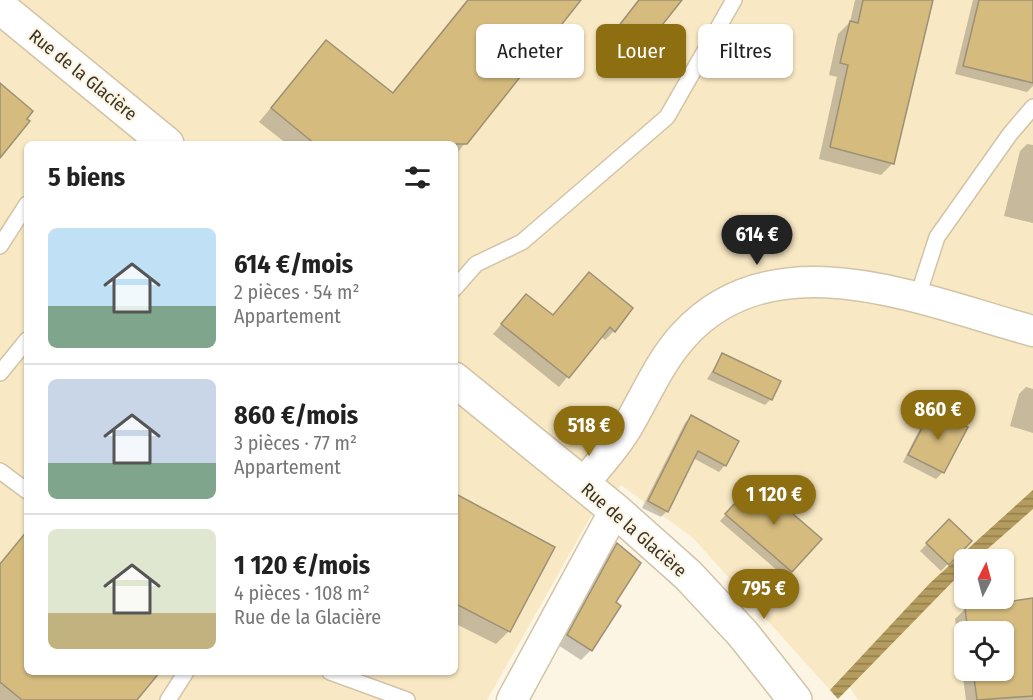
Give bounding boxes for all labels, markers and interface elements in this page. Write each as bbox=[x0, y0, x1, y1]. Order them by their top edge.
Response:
chip: Acheter bbox=[476, 24, 584, 78]
chip: Louer bbox=[596, 24, 686, 78]
chip: Filtres bbox=[698, 24, 793, 78]
street label: Rue de la Glacière bbox=[25, 25, 141, 125]
icon: filters bbox=[401, 161, 434, 194]
text: 5 biens bbox=[48, 162, 125, 193]
pin: 614 € bbox=[715, 215, 799, 266]
text: 614 € bbox=[735, 222, 779, 246]
text: 614 €/mois bbox=[234, 249, 353, 280]
icon: home bbox=[96, 252, 168, 324]
text: 2 pièces · 54 m² bbox=[234, 280, 359, 304]
text: Appartement bbox=[234, 304, 341, 328]
pin: 860 € bbox=[896, 390, 980, 441]
text: 860 € bbox=[915, 397, 961, 421]
text: 860 €/mois bbox=[234, 400, 358, 431]
icon: home bbox=[96, 403, 168, 475]
pin: 518 € bbox=[547, 406, 631, 457]
text: 518 € bbox=[568, 413, 610, 437]
text: 3 pièces · 77 m² bbox=[234, 431, 357, 455]
text: Appartement bbox=[234, 455, 341, 479]
pin: 1 120 € bbox=[719, 475, 829, 526]
street label: Rue de la Glacière bbox=[577, 478, 691, 582]
text: 1 120 € bbox=[746, 482, 802, 506]
north arrow bbox=[954, 549, 1014, 609]
map controls bbox=[954, 549, 1014, 681]
text: 1 120 €/mois bbox=[234, 550, 370, 581]
icon: home bbox=[96, 553, 168, 625]
pin: 795 € bbox=[722, 569, 806, 620]
text: 795 € bbox=[742, 576, 786, 600]
text: 4 pièces · 108 m² bbox=[234, 581, 370, 605]
text: Rue de la Glacière bbox=[234, 605, 381, 629]
button: locate bbox=[954, 621, 1014, 681]

